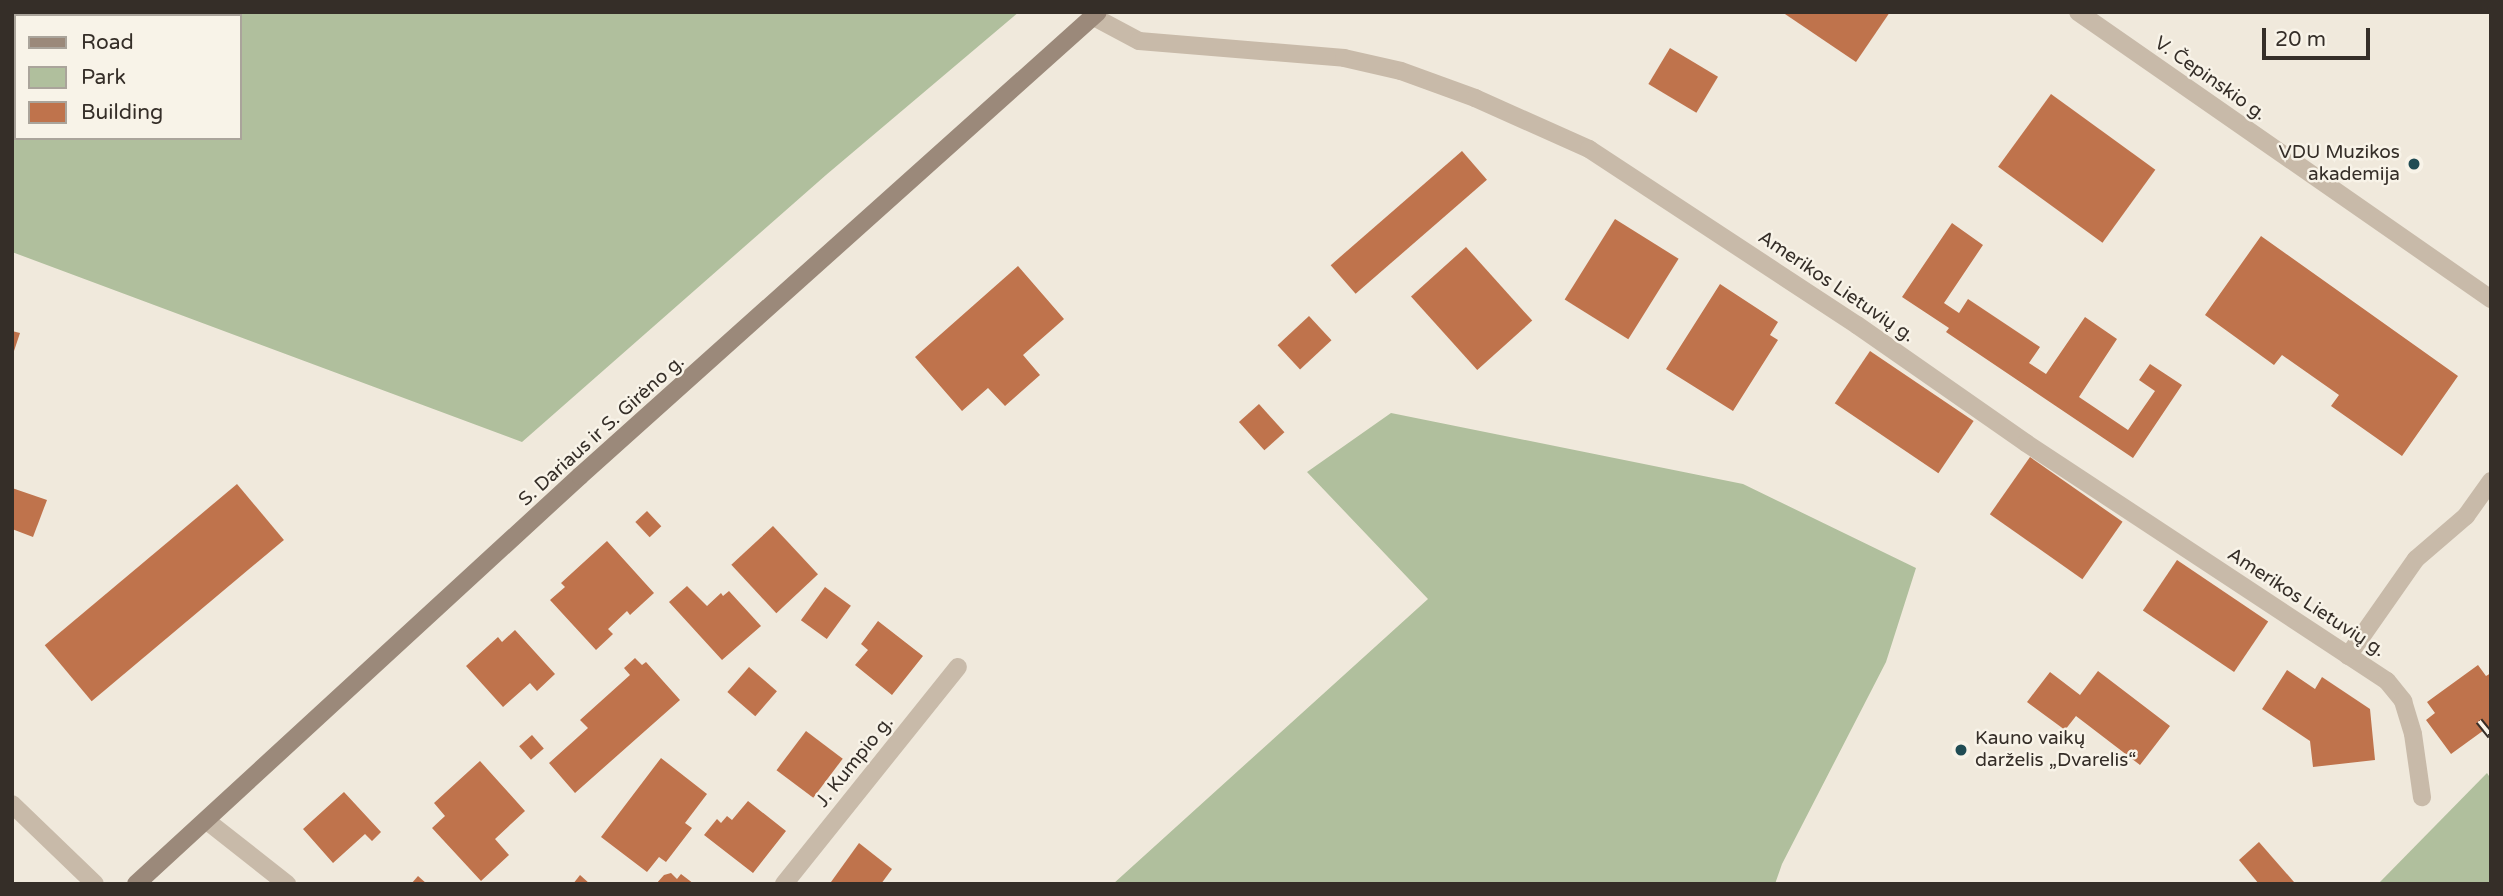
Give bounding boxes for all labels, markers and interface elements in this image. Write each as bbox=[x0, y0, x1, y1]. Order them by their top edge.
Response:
legend bbox=[14, 14, 242, 140]
scale bar bbox=[2265, 14, 2374, 58]
text: 20 m bbox=[2275, 27, 2326, 52]
text: Road bbox=[81, 30, 134, 55]
street label: V. Čepinskio g. bbox=[2150, 32, 2270, 126]
text: Park bbox=[81, 65, 126, 90]
text: Building bbox=[81, 100, 163, 125]
place label: VDU Muzikos akademija bbox=[2278, 142, 2400, 186]
marker: VDU Muzikos akademija bbox=[2406, 156, 2422, 172]
street label: Amerikos Lietuvių g. bbox=[1754, 226, 1918, 348]
street label: S. Dariaus ir S. Girėno g. bbox=[514, 351, 690, 511]
street label: Amerikos Lietuvių g. bbox=[2223, 543, 2389, 663]
street label: J. Kumpio g. bbox=[811, 712, 899, 812]
place label: Kauno vaikų darželis „Dvarelis“ bbox=[1975, 728, 2137, 772]
marker: Kauno vaikų darželis „Dvarelis“ bbox=[1953, 742, 1969, 758]

